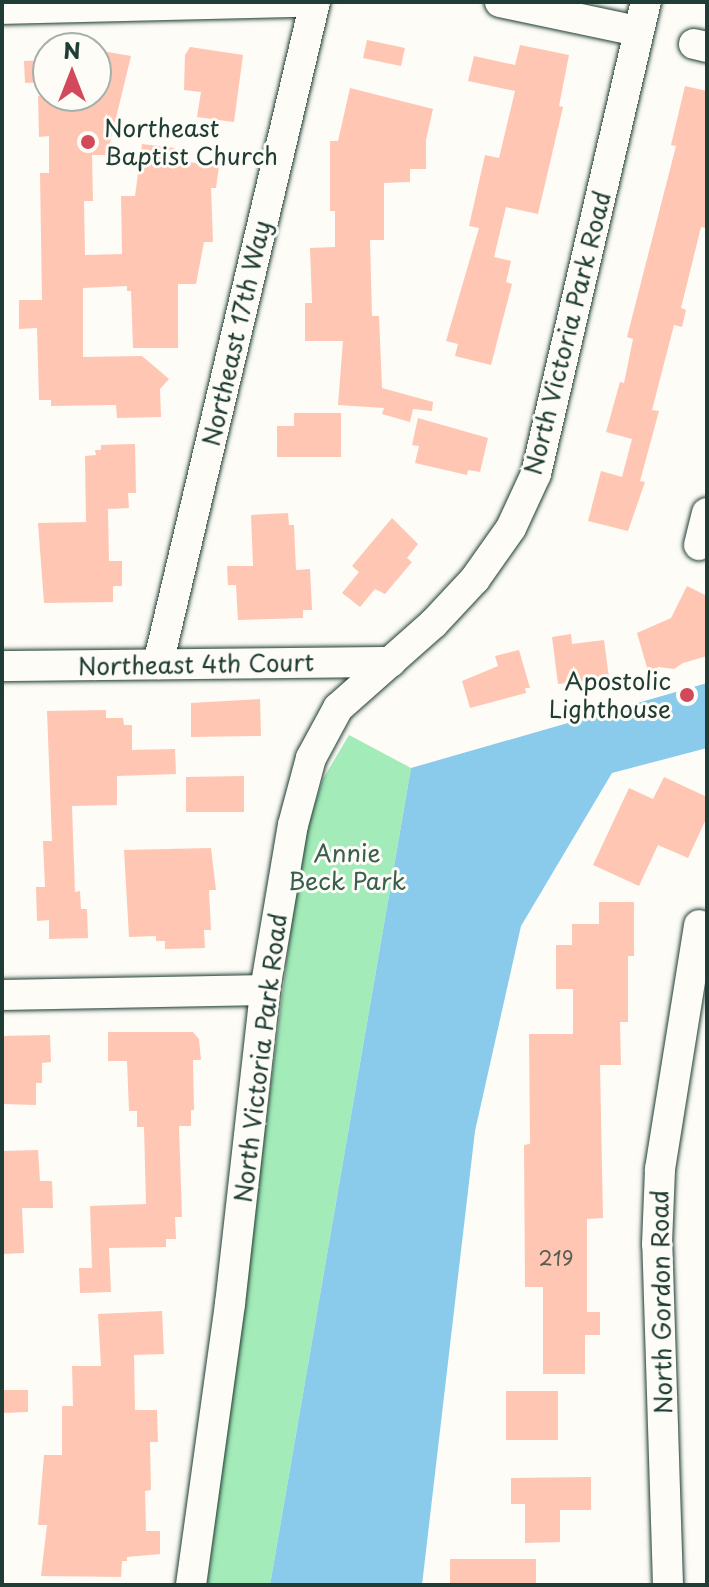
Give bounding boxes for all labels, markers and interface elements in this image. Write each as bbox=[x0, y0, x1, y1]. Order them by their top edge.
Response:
north arrow bbox=[32, 32, 112, 112]
text: N bbox=[63, 33, 81, 66]
place label: Northeast Baptist Church bbox=[104, 114, 279, 170]
marker: Northeast Baptist Church bbox=[79, 133, 97, 151]
street label: North Victoria Park Road bbox=[518, 187, 616, 479]
street label: Northeast 17th Way bbox=[196, 218, 276, 448]
street label: Northeast 4th Court bbox=[78, 648, 314, 680]
place label: Apostolic Lighthouse bbox=[549, 667, 671, 723]
marker: Apostolic Lighthouse bbox=[678, 686, 696, 704]
park label: Annie Beck Park bbox=[288, 839, 406, 895]
street label: North Victoria Park Road bbox=[228, 911, 292, 1205]
street label: North Gordon Road bbox=[645, 1189, 677, 1415]
house number: 219 bbox=[539, 1246, 573, 1270]

